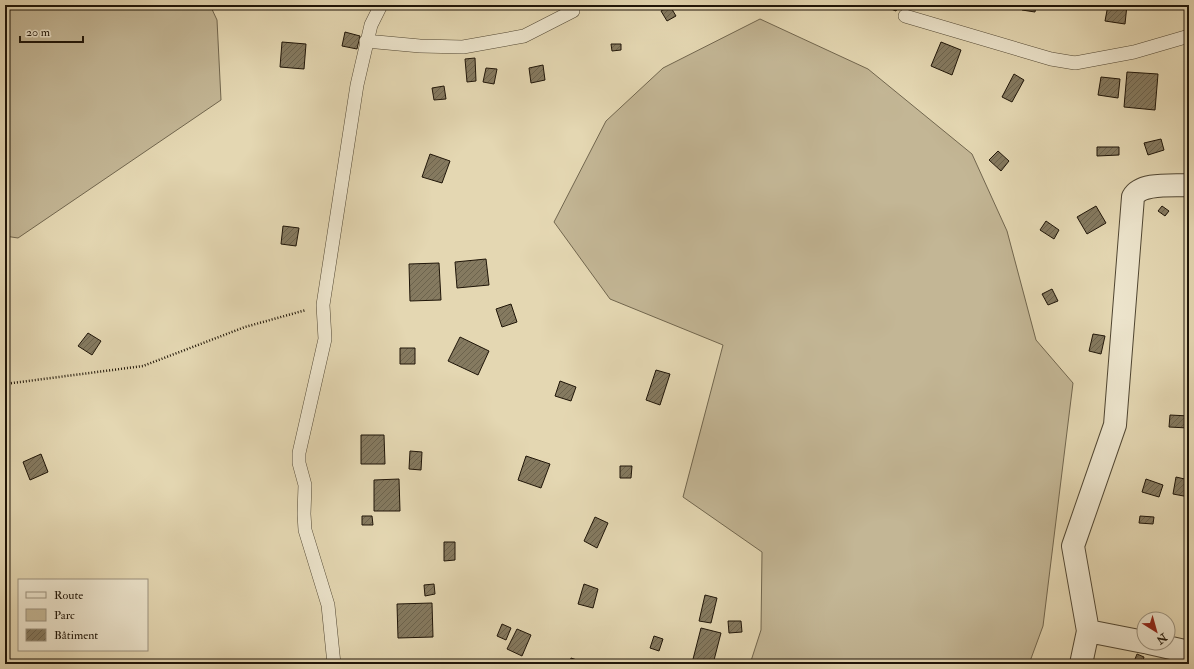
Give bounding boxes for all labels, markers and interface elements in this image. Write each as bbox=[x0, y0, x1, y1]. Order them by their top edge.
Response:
scale bar bbox=[20, 18, 83, 44]
text: 20 m bbox=[26, 25, 51, 40]
legend bbox=[18, 579, 148, 651]
text: Route bbox=[54, 588, 83, 603]
text: Parc bbox=[54, 608, 75, 623]
north arrow bbox=[1136, 611, 1176, 651]
text: Bâtiment bbox=[54, 628, 98, 643]
text: N bbox=[1153, 630, 1170, 647]

